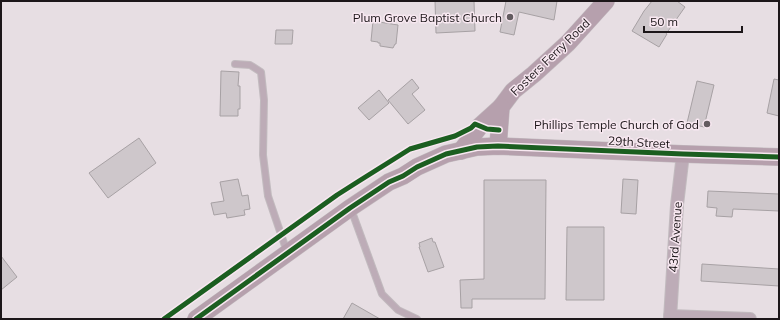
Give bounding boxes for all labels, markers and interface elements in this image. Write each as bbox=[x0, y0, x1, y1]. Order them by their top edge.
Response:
scale bar bbox=[644, 8, 742, 34]
place label: Plum Grove Baptist Church bbox=[353, 10, 502, 25]
marker: Plum Grove Baptist Church bbox=[505, 12, 515, 22]
text: 50 m bbox=[650, 14, 678, 29]
street label: Fosters Ferry Road bbox=[507, 15, 593, 99]
place label: Phillips Temple Church of God bbox=[534, 117, 699, 132]
marker: Phillips Temple Church of God bbox=[702, 119, 712, 129]
street label: 29th Street bbox=[608, 133, 670, 151]
street label: 43rd Avenue bbox=[665, 201, 685, 273]

